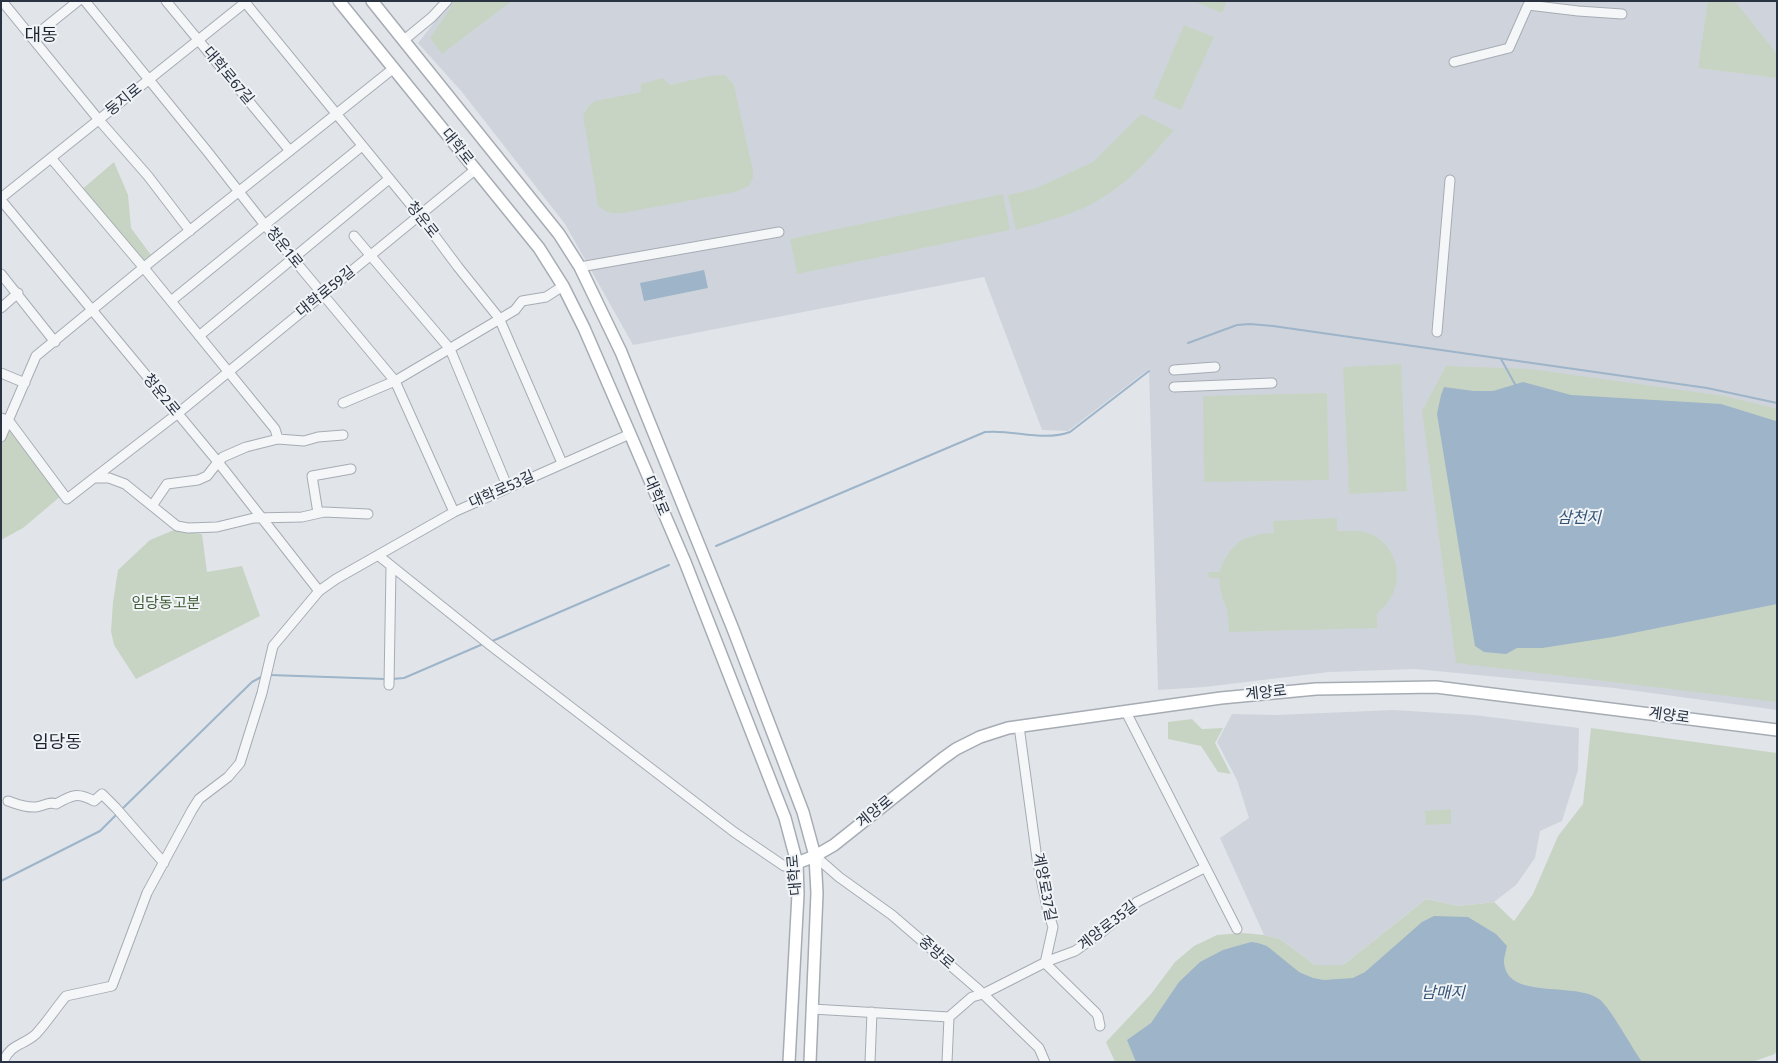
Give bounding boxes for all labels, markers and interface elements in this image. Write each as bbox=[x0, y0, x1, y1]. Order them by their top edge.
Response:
district label: 대동 bbox=[24, 25, 58, 47]
street label: 대학로67길 bbox=[199, 44, 257, 108]
street label: 둥지로 bbox=[102, 80, 146, 120]
street label: 대학로 bbox=[437, 125, 477, 169]
street label: 청운로 bbox=[402, 198, 442, 242]
street label: 청운1로 bbox=[262, 224, 306, 272]
street label: 대학로59길 bbox=[293, 263, 359, 321]
street label: 청운2로 bbox=[139, 370, 183, 420]
street label: 대학로53길 bbox=[466, 468, 538, 512]
street label: 대학로 bbox=[640, 473, 672, 519]
water label: 삼천지 bbox=[1557, 509, 1601, 529]
park label: 임당동고분 bbox=[132, 595, 200, 613]
street label: 계양로 bbox=[1244, 682, 1288, 704]
street label: 계양로 bbox=[1647, 704, 1691, 728]
district label: 임당동 bbox=[32, 732, 82, 754]
street label: 계양로 bbox=[853, 792, 897, 832]
street label: 계양로37길 bbox=[1029, 851, 1059, 923]
street label: 대학로 bbox=[784, 854, 806, 896]
street label: 계양로35길 bbox=[1075, 897, 1141, 955]
street label: 중방로 bbox=[914, 933, 958, 973]
water label: 남매지 bbox=[1421, 984, 1465, 1004]

